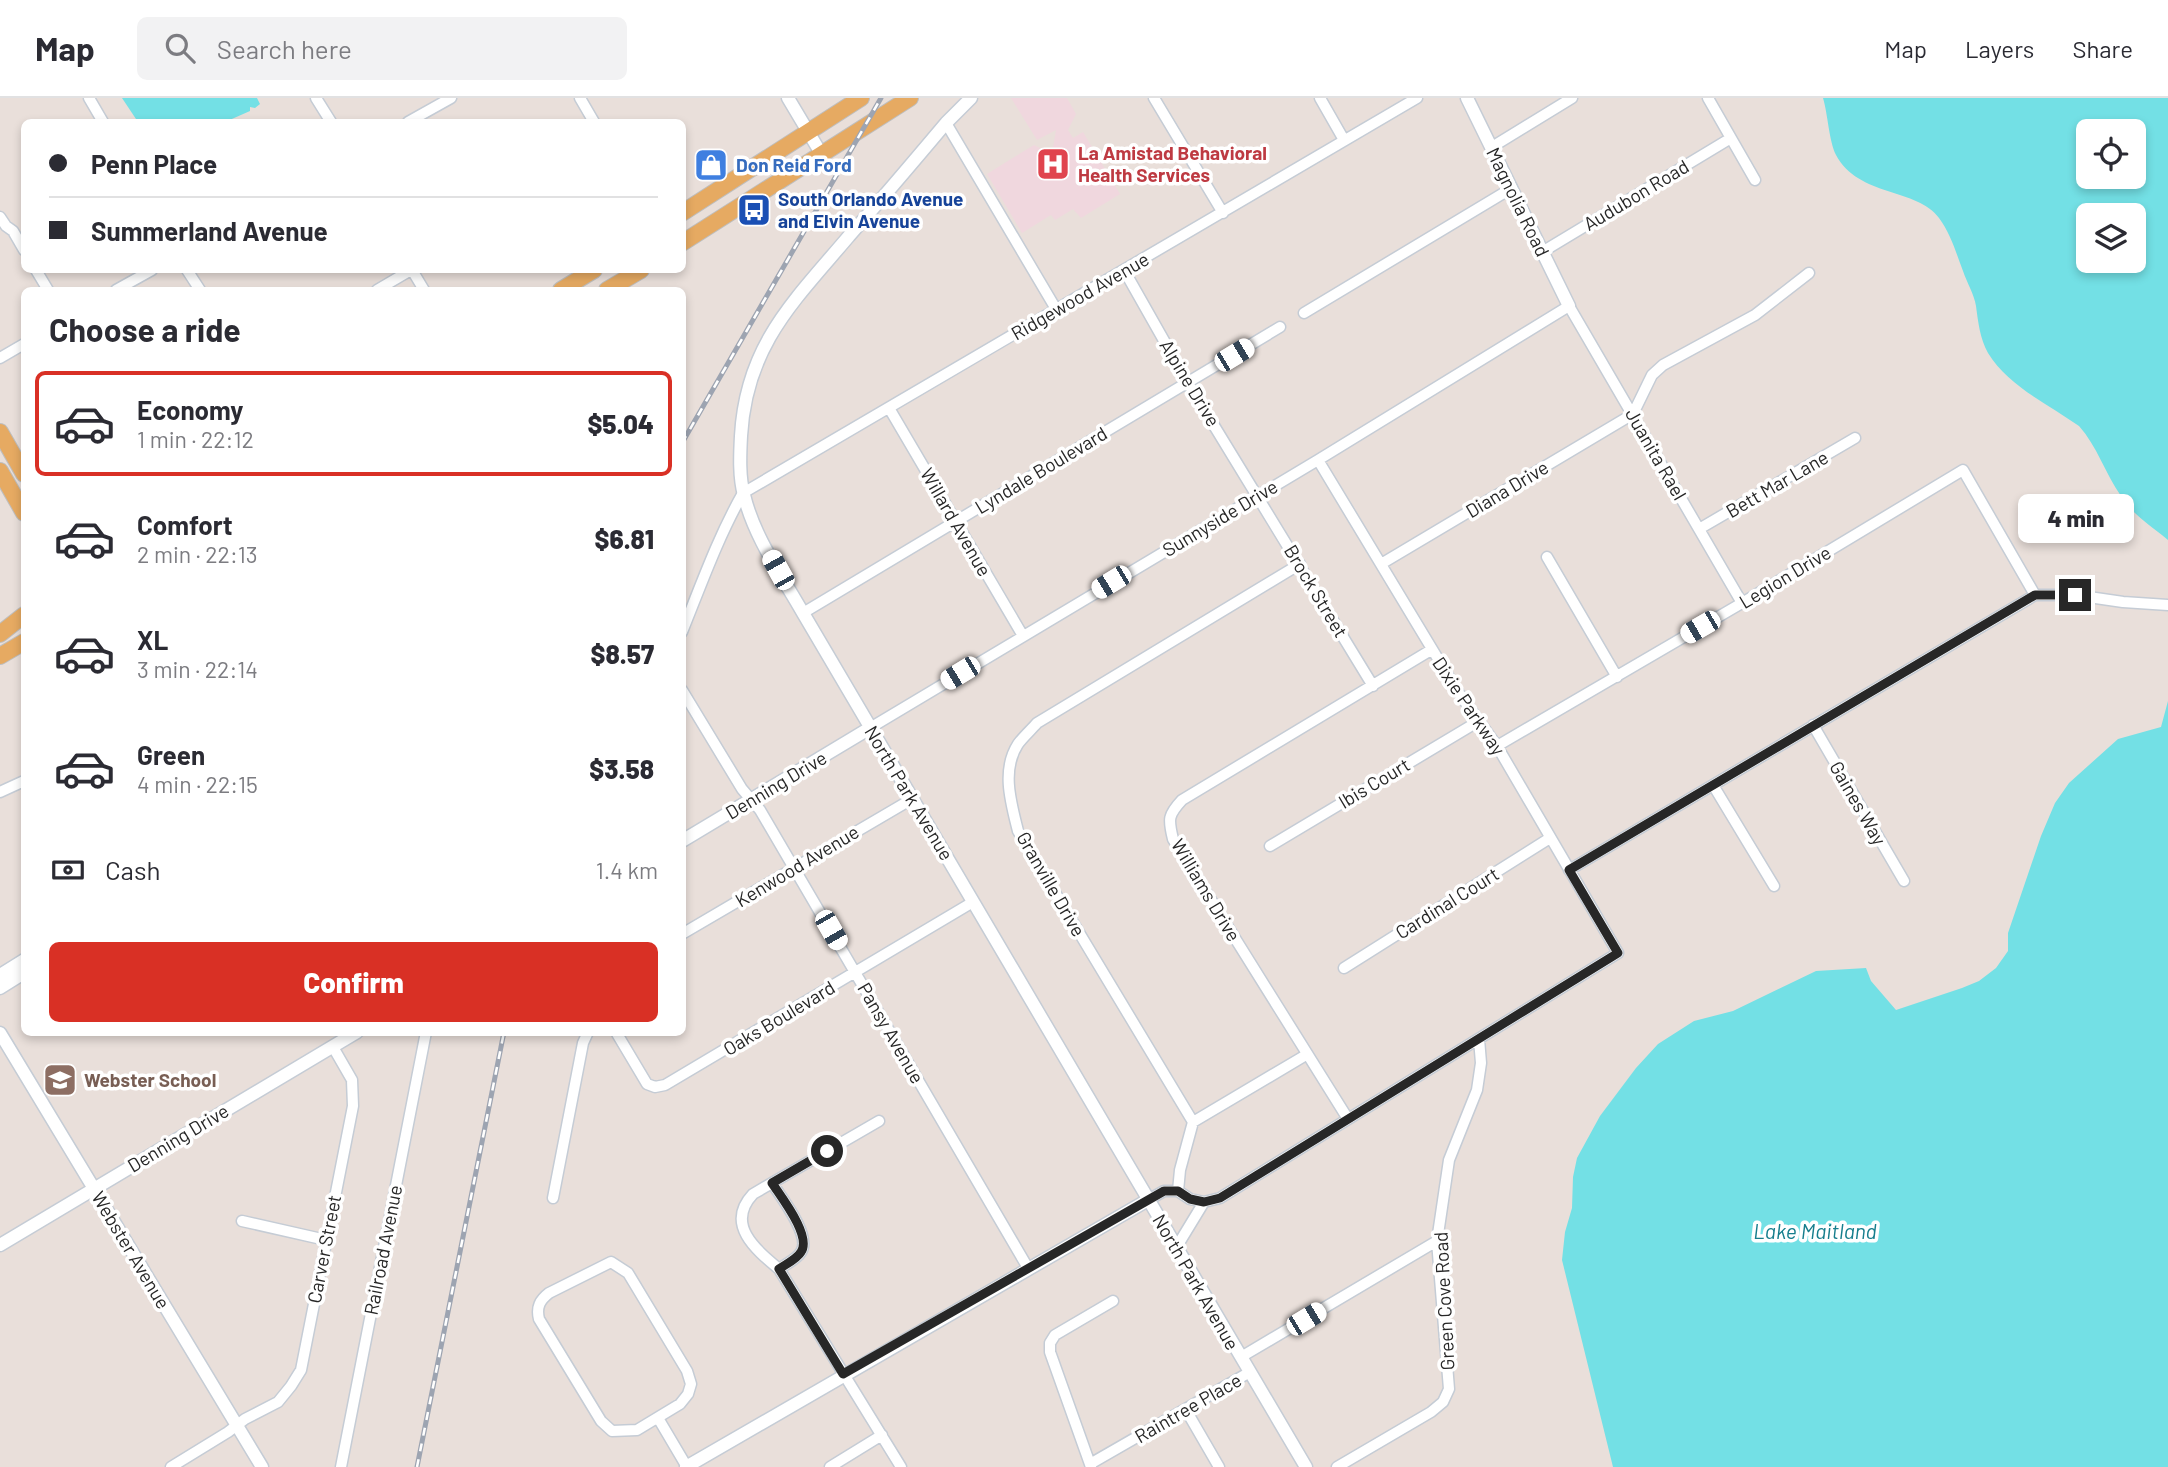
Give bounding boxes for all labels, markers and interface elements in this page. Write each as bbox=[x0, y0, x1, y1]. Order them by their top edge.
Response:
search box bbox=[137, 17, 627, 80]
text: Map bbox=[35, 28, 95, 68]
icon: search bbox=[161, 29, 199, 67]
text: Search here bbox=[217, 33, 352, 64]
text: Map bbox=[1884, 34, 1927, 63]
text: Layers bbox=[1965, 34, 2034, 63]
text: Share bbox=[2072, 34, 2133, 63]
map controls bbox=[2076, 119, 2146, 273]
button: locate bbox=[2076, 119, 2146, 189]
place label: La Amistad Behavioral Health Services bbox=[1078, 141, 1267, 186]
street label: Magnolia Road bbox=[1482, 143, 1555, 260]
hospital icon: La Amistad Behavioral Health Services bbox=[1034, 145, 1072, 183]
shop icon: Don Reid Ford bbox=[692, 146, 730, 184]
text: Penn Place bbox=[91, 148, 217, 179]
place label: Don Reid Ford bbox=[736, 153, 852, 176]
street label: Audubon Road bbox=[1579, 154, 1693, 235]
place label: South Orlando Avenue and Elvin Avenue bbox=[778, 187, 963, 232]
bus stop icon: South Orlando Avenue and Elvin Avenue bbox=[735, 191, 773, 229]
button: layers bbox=[2076, 203, 2146, 273]
text: Summerland Avenue bbox=[91, 215, 328, 246]
street label: Ridgewood Avenue bbox=[1007, 247, 1153, 344]
text: Choose a ride bbox=[49, 310, 241, 348]
street label: Alpine Drive bbox=[1155, 335, 1225, 430]
car bbox=[1211, 335, 1258, 375]
icon: car bbox=[53, 392, 116, 455]
text: Economy bbox=[137, 394, 243, 425]
street label: Juanita Rael bbox=[1621, 404, 1692, 504]
text: $5.04 bbox=[587, 408, 654, 439]
street label: Lyndale Boulevard bbox=[970, 421, 1111, 518]
text: 1 min · 22:12 bbox=[137, 425, 254, 453]
street label: Bett Mar Lane bbox=[1722, 445, 1832, 522]
street label: Diana Drive bbox=[1461, 455, 1552, 522]
street label: Willard Avenue bbox=[916, 463, 997, 580]
street label: Sunnyside Drive bbox=[1158, 474, 1282, 561]
callout: 4 min bbox=[2017, 494, 2133, 542]
text: 4 min bbox=[2048, 504, 2104, 532]
icon: car bbox=[53, 507, 116, 570]
text: Comfort bbox=[137, 509, 233, 540]
text: $6.81 bbox=[595, 523, 654, 554]
text: 2 min · 22:13 bbox=[137, 540, 258, 568]
street label: Brock Street bbox=[1280, 540, 1353, 641]
street label: Legion Drive bbox=[1735, 540, 1835, 613]
car bbox=[759, 547, 798, 593]
car bbox=[1088, 562, 1135, 602]
route end bbox=[2059, 579, 2091, 611]
car bbox=[1677, 607, 1724, 647]
icon: car bbox=[53, 622, 116, 685]
text: XL bbox=[137, 624, 168, 655]
text: $8.57 bbox=[590, 638, 654, 669]
street label: Dixie Parkway bbox=[1428, 652, 1511, 759]
car bbox=[937, 653, 984, 693]
text: 3 min · 22:14 bbox=[137, 655, 258, 683]
street label: North Park Avenue bbox=[860, 721, 959, 864]
icon: car bbox=[53, 737, 116, 800]
text: Green bbox=[137, 739, 205, 770]
street label: Denning Drive bbox=[721, 745, 830, 824]
street label: Ibis Court bbox=[1334, 752, 1414, 813]
text: $3.58 bbox=[589, 753, 654, 784]
street label: Gaines Way bbox=[1825, 757, 1892, 849]
text: 4 min · 22:15 bbox=[137, 770, 258, 798]
street label: Kenwood Avenue bbox=[731, 820, 863, 912]
street label: Granville Drive bbox=[1012, 827, 1091, 940]
street label: Williams Drive bbox=[1167, 834, 1246, 945]
icon: cash bbox=[49, 851, 87, 889]
text: Cash bbox=[105, 854, 160, 885]
text: 1.4 km bbox=[596, 856, 658, 884]
street label: Cardinal Court bbox=[1391, 862, 1503, 943]
car bbox=[812, 907, 851, 953]
button: Confirm bbox=[49, 942, 658, 1022]
street label: Oaks Boulevard bbox=[719, 975, 839, 1060]
street label: Pansy Avenue bbox=[853, 978, 930, 1087]
school or university icon: Webster School bbox=[41, 1061, 79, 1099]
place label: Webster School bbox=[84, 1068, 216, 1091]
street label: Denning Drive bbox=[123, 1098, 232, 1177]
route start bbox=[811, 1135, 843, 1167]
street label: Railroad Avenue bbox=[359, 1183, 406, 1317]
street label: Webster Avenue bbox=[87, 1187, 176, 1313]
street label: Carver Street bbox=[302, 1193, 345, 1305]
street label: North Park Avenue bbox=[1148, 1210, 1245, 1354]
water label: Lake Maitland bbox=[1753, 1218, 1877, 1243]
street label: Green Cove Road bbox=[1428, 1231, 1459, 1371]
car bbox=[1283, 1299, 1330, 1339]
street label: Raintree Place bbox=[1130, 1368, 1245, 1447]

